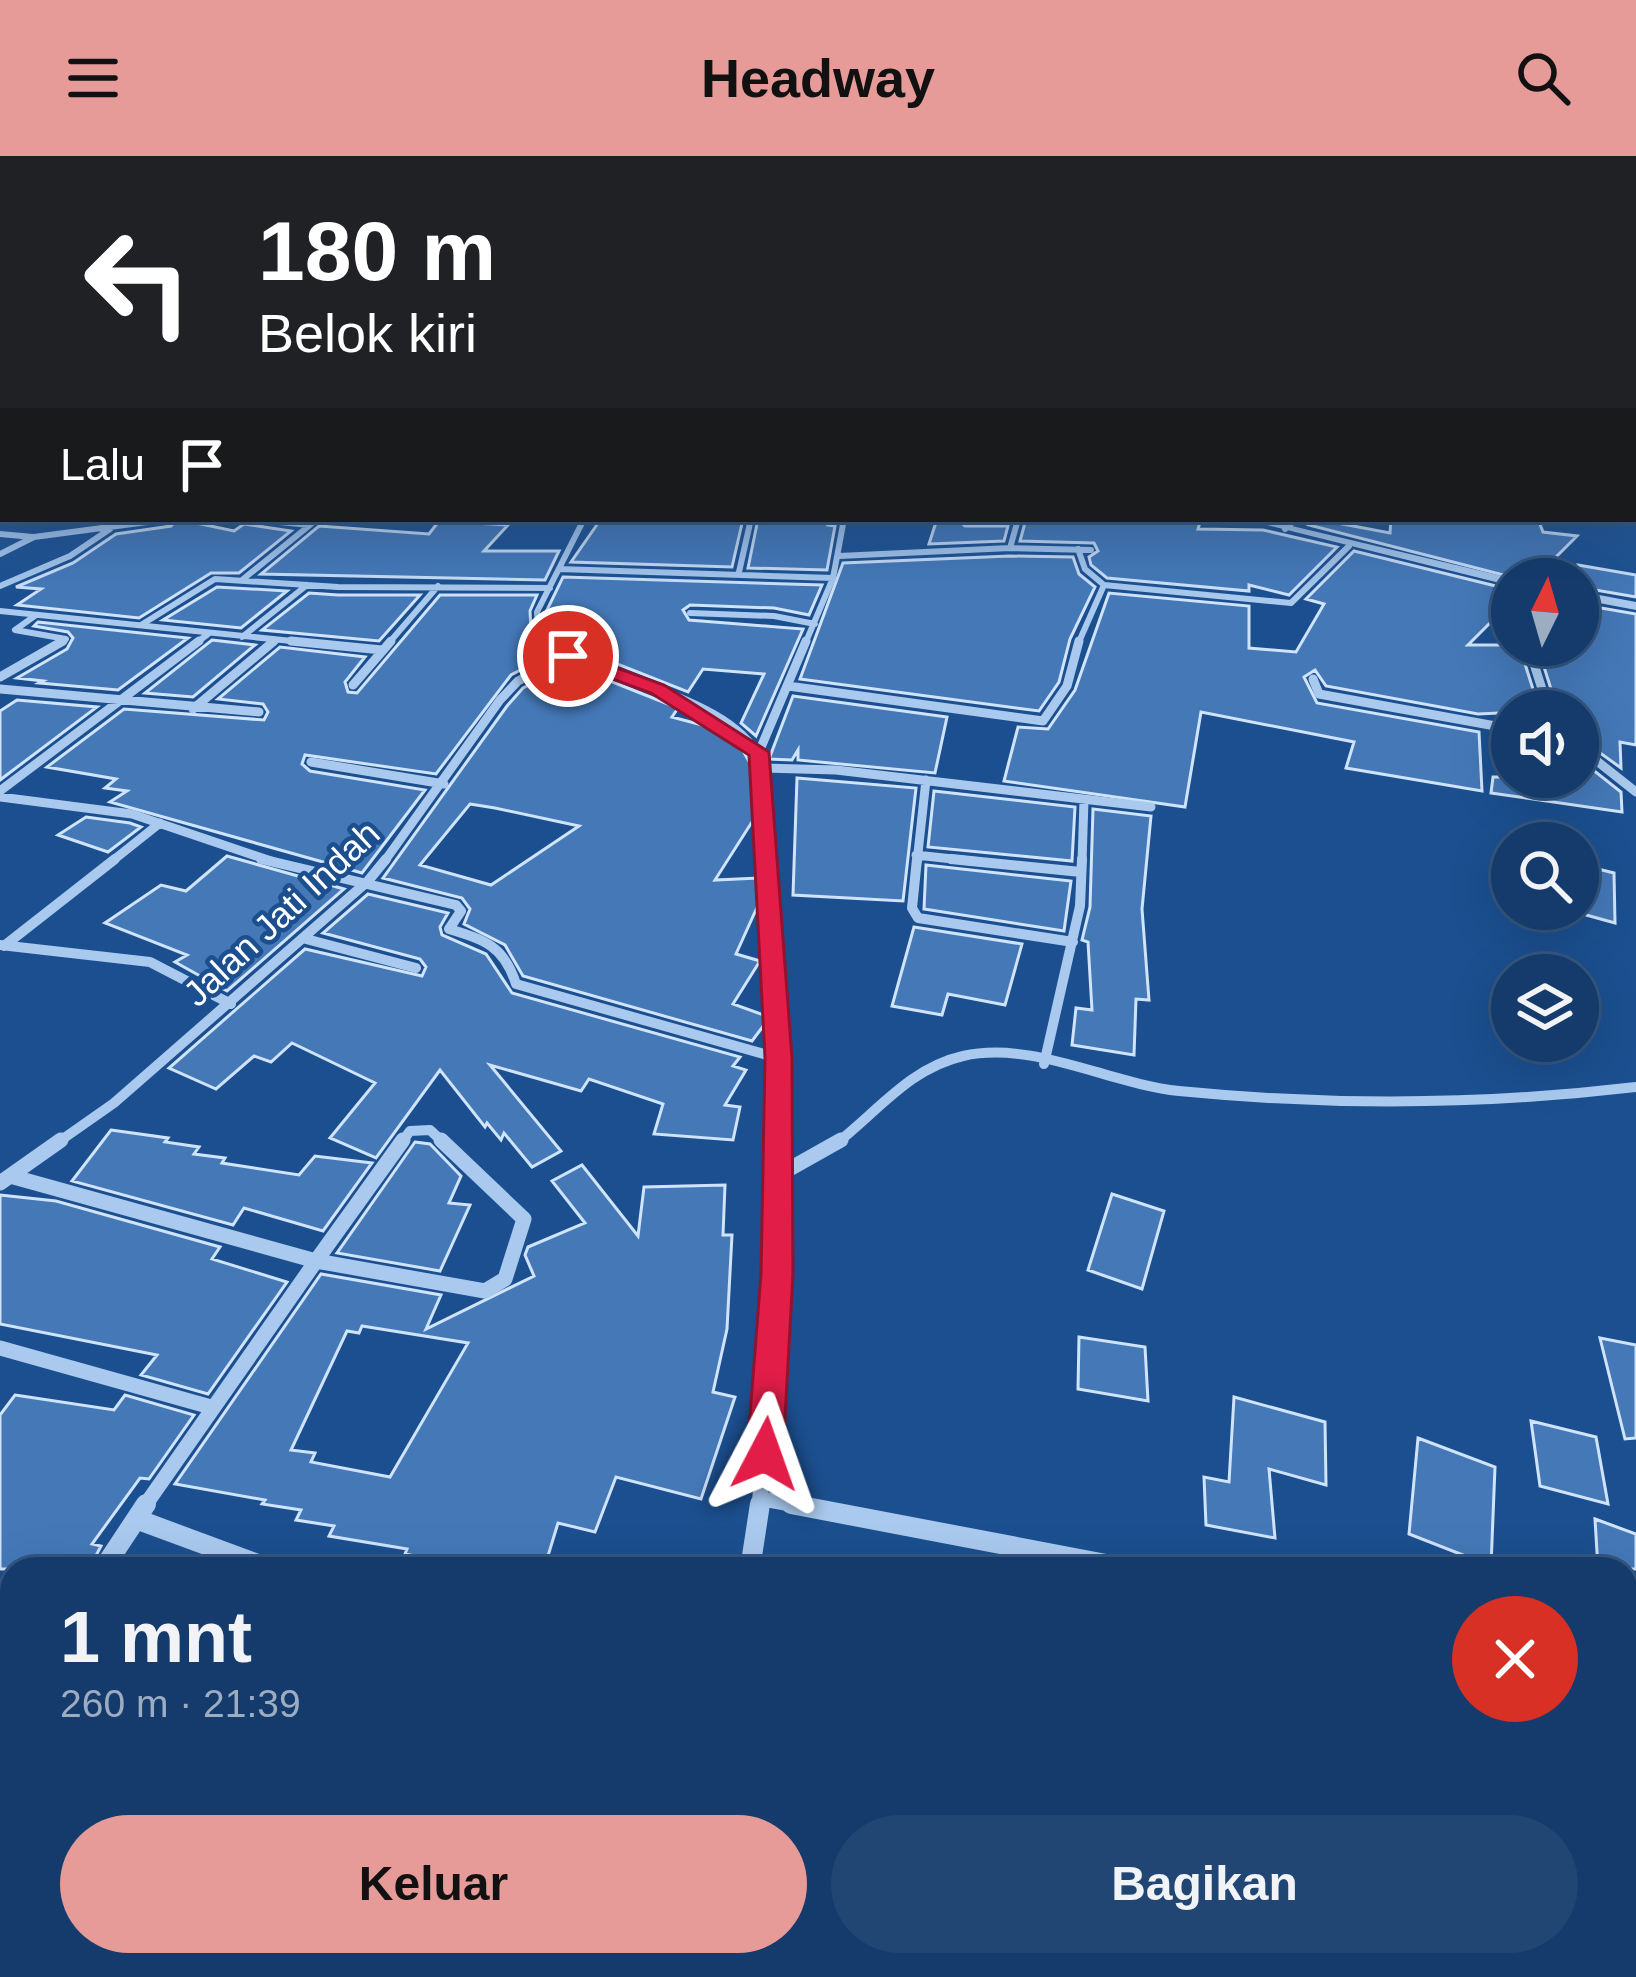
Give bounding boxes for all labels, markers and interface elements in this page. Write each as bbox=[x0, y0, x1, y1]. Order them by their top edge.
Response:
icon: menu bbox=[60, 45, 126, 111]
icon: search bbox=[1510, 45, 1576, 111]
text: Headway bbox=[701, 48, 935, 108]
icon: left bbox=[60, 204, 216, 360]
text: 180 m bbox=[258, 204, 496, 298]
text: Belok kiri bbox=[258, 303, 477, 363]
icon: arrive bbox=[169, 432, 235, 498]
text: Lalu bbox=[60, 439, 145, 490]
north arrow bbox=[1491, 558, 1599, 666]
map controls bbox=[1491, 558, 1599, 1062]
pin bbox=[517, 605, 619, 707]
icon: arrive bbox=[535, 623, 601, 689]
button: sound bbox=[1491, 690, 1599, 798]
street label: Jalan Jati Indah bbox=[175, 812, 388, 1014]
button: search bbox=[1491, 822, 1599, 930]
button: layers bbox=[1491, 954, 1599, 1062]
position arrow bbox=[702, 1391, 828, 1517]
button: close bbox=[1452, 1596, 1578, 1722]
text: 1 mnt bbox=[60, 1597, 252, 1677]
text: 260 m · 21:39 bbox=[60, 1682, 301, 1725]
button: Keluar bbox=[60, 1815, 807, 1953]
button: Bagikan bbox=[831, 1815, 1578, 1953]

